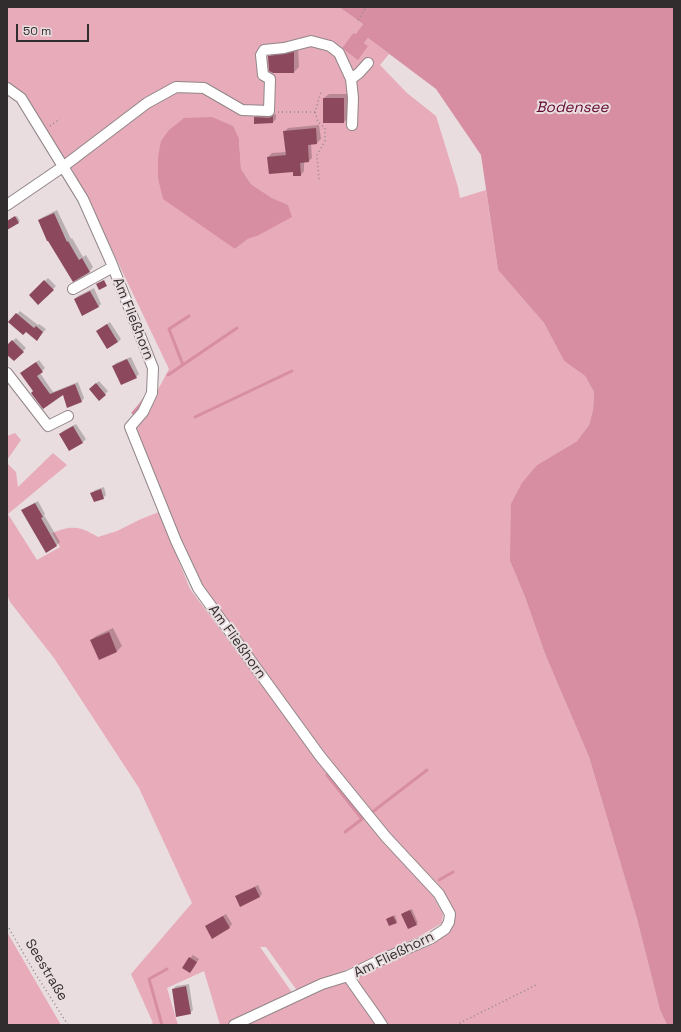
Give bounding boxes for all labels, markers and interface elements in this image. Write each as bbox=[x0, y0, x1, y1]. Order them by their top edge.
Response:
scale bar bbox=[18, 16, 91, 42]
text: 50 m bbox=[23, 23, 51, 39]
water label: Bodensee bbox=[536, 99, 608, 117]
street label: Am Fließhorn bbox=[109, 275, 157, 363]
street label: Am Fließhorn bbox=[205, 602, 269, 682]
street label: Am Fließhorn bbox=[351, 928, 437, 982]
street label: Seestraße bbox=[21, 936, 71, 1004]

